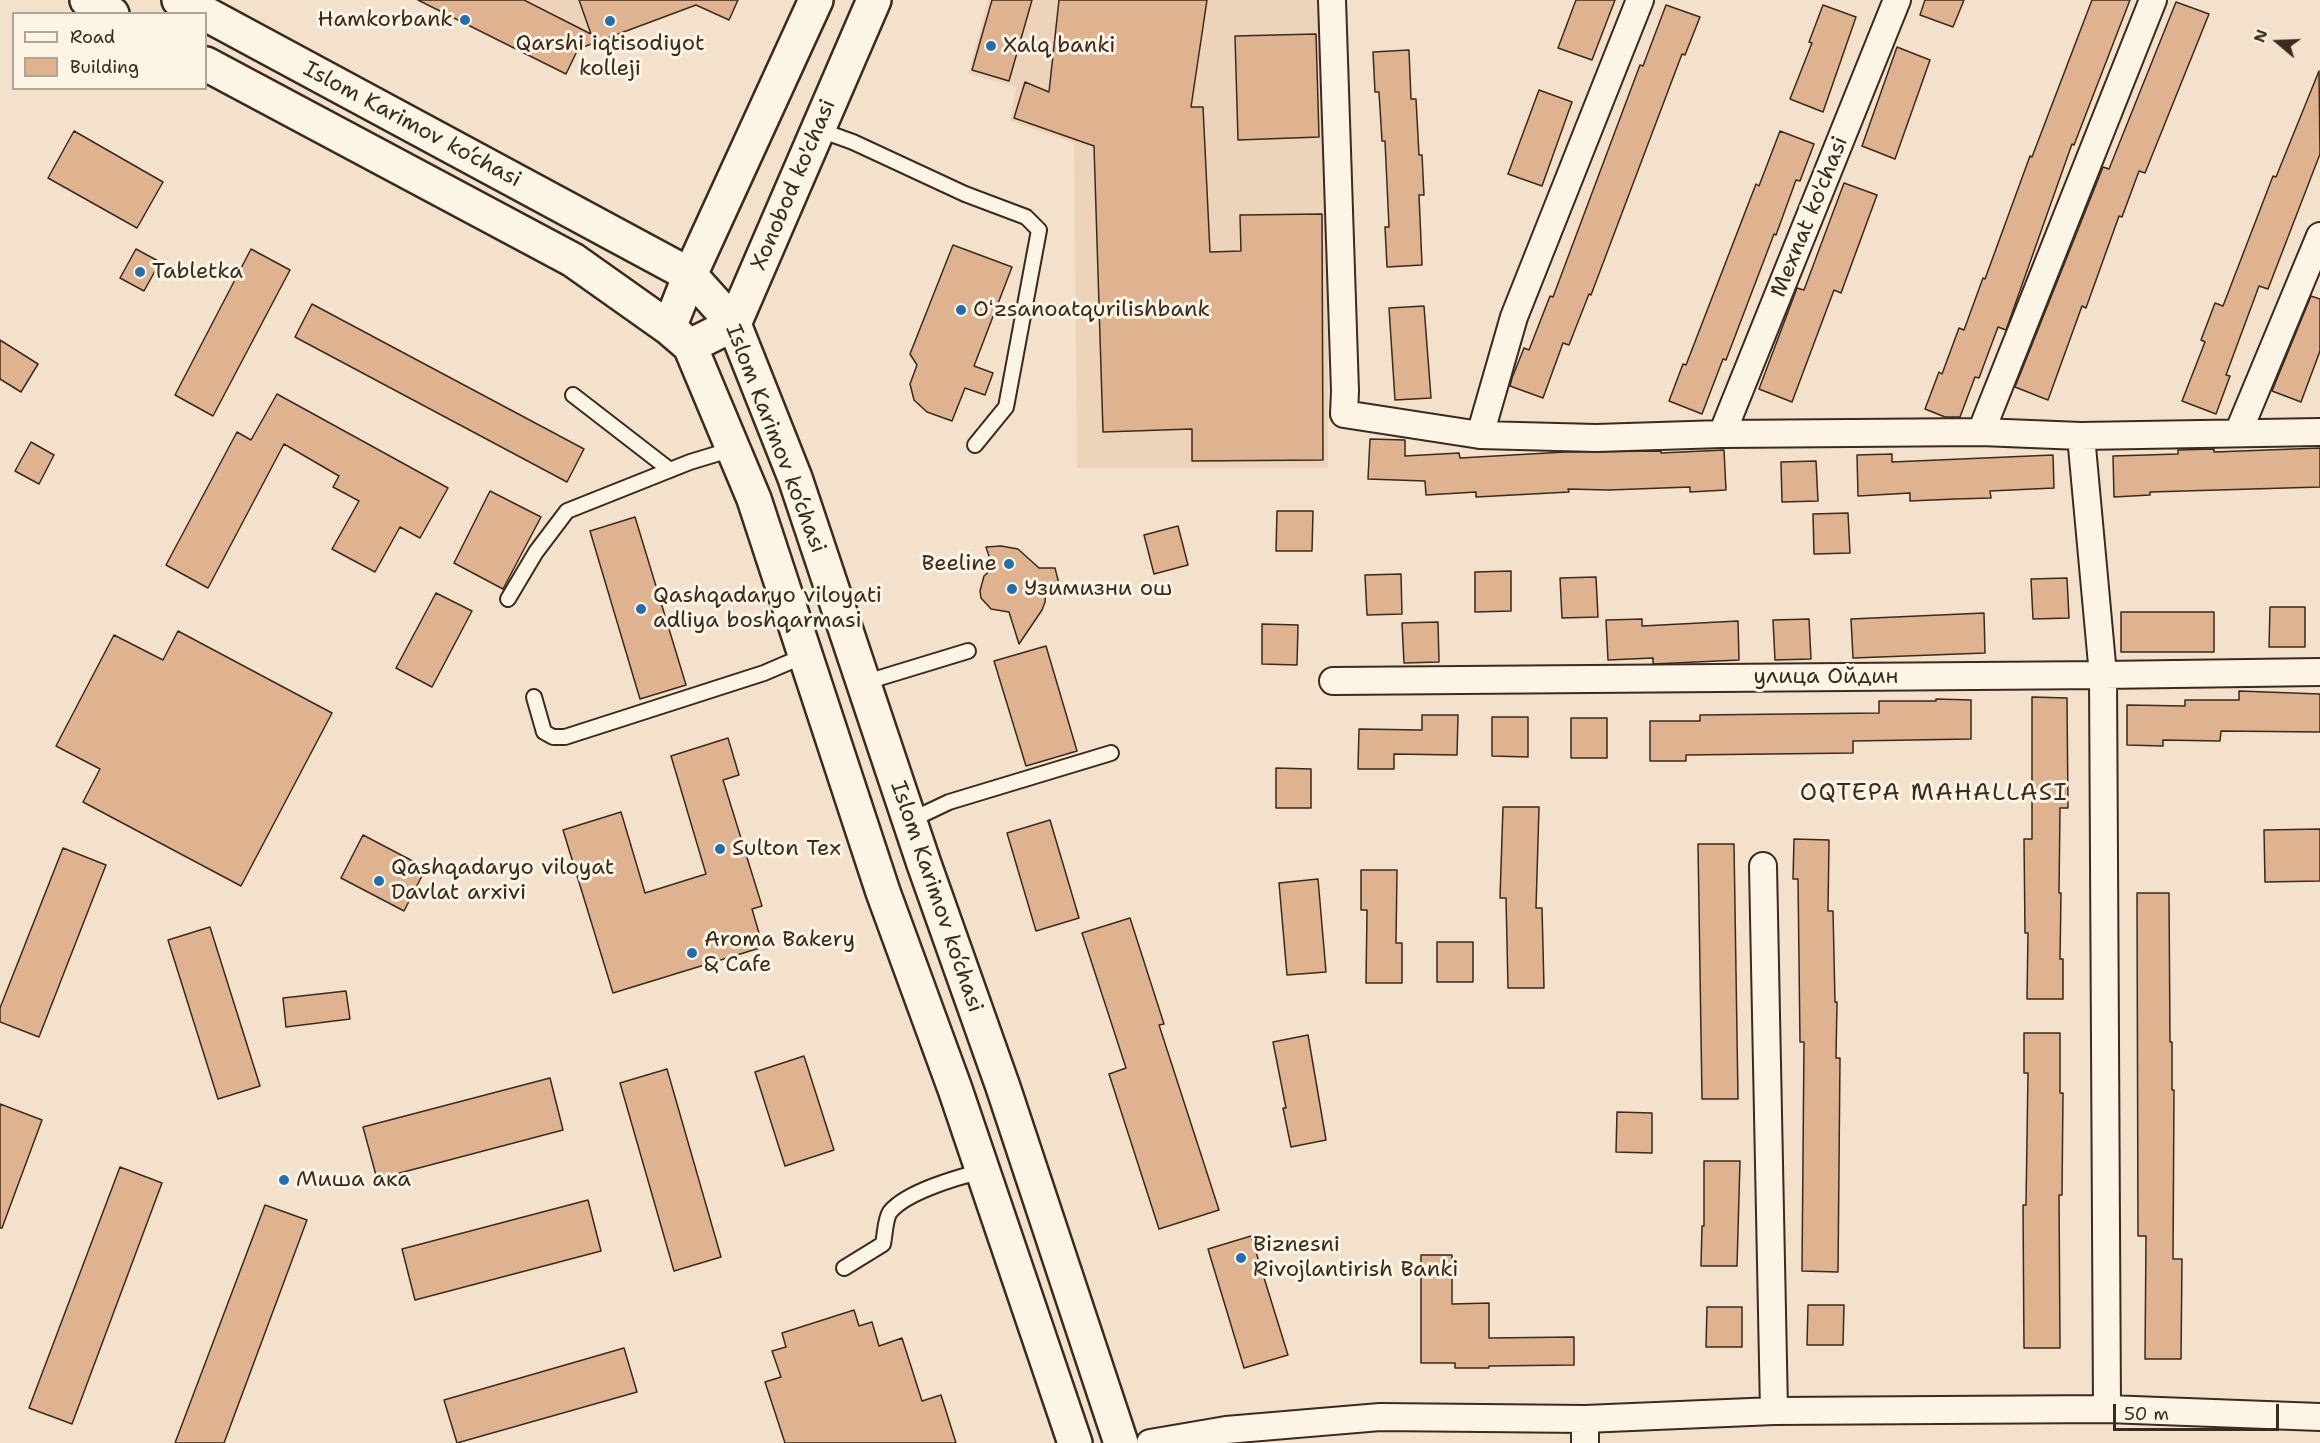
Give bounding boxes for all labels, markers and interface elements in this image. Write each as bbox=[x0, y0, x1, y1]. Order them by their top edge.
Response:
place label: Hamkorbank bbox=[318, 7, 453, 33]
legend bbox=[12, 12, 207, 90]
north arrow bbox=[2248, 12, 2308, 72]
marker: Hamkorbank bbox=[458, 13, 472, 27]
marker: Qarshi iqtisodiyot kolleji bbox=[603, 14, 617, 28]
text: Road bbox=[70, 25, 115, 49]
text: N bbox=[2249, 27, 2273, 45]
place label: Qarshi iqtisodiyot kolleji bbox=[515, 31, 705, 82]
place label: Xalq banki bbox=[1003, 33, 1115, 59]
marker: Xalq banki bbox=[984, 39, 998, 53]
text: Building bbox=[70, 55, 139, 79]
street label: Islom Karimov ko‘chasi bbox=[299, 56, 525, 194]
street label: Xonobod ko'chasi bbox=[746, 95, 842, 275]
street label: Mexnat ko'chasi bbox=[1766, 133, 1854, 301]
place label: Tabletka bbox=[152, 259, 243, 285]
marker: Tabletka bbox=[133, 265, 147, 279]
place label: Oʻzsanoatqurilishbank bbox=[973, 297, 1210, 323]
marker: Oʻzsanoatqurilishbank bbox=[954, 303, 968, 317]
street label: Islom Karimov ko‘chasi bbox=[719, 321, 831, 557]
place label: Beeline bbox=[921, 551, 997, 577]
marker: Beeline bbox=[1002, 557, 1016, 571]
place label: Узимизни ош bbox=[1024, 576, 1172, 602]
marker: Узимизни ош bbox=[1005, 582, 1019, 596]
place label: Qashqadaryo viloyati adliya boshqarmasi bbox=[653, 583, 882, 634]
marker: Qashqadaryo viloyati adliya boshqarmasi bbox=[634, 602, 648, 616]
street label: улица Ойдин bbox=[1753, 664, 1899, 690]
street label: Islom Karimov ko‘chasi bbox=[884, 778, 988, 1016]
district label: OQTEPA MAHALLASI bbox=[1800, 780, 2068, 808]
place label: Sulton Tex bbox=[732, 836, 841, 862]
marker: Sulton Tex bbox=[713, 842, 727, 856]
place label: Qashqadaryo viloyat Davlat arxivi bbox=[391, 855, 614, 906]
marker: Qashqadaryo viloyat Davlat arxivi bbox=[372, 874, 386, 888]
place label: Aroma Bakery & Cafe bbox=[704, 927, 855, 978]
marker: Aroma Bakery & Cafe bbox=[685, 946, 699, 960]
place label: Миша ака bbox=[296, 1167, 411, 1193]
marker: Миша ака bbox=[277, 1173, 291, 1187]
place label: Biznesni Rivojlantirish Banki bbox=[1253, 1232, 1459, 1284]
marker: Biznesni Rivojlantirish Banki bbox=[1234, 1251, 1248, 1265]
scale bar bbox=[2116, 1392, 2282, 1430]
text: 50 m bbox=[2124, 1402, 2169, 1426]

